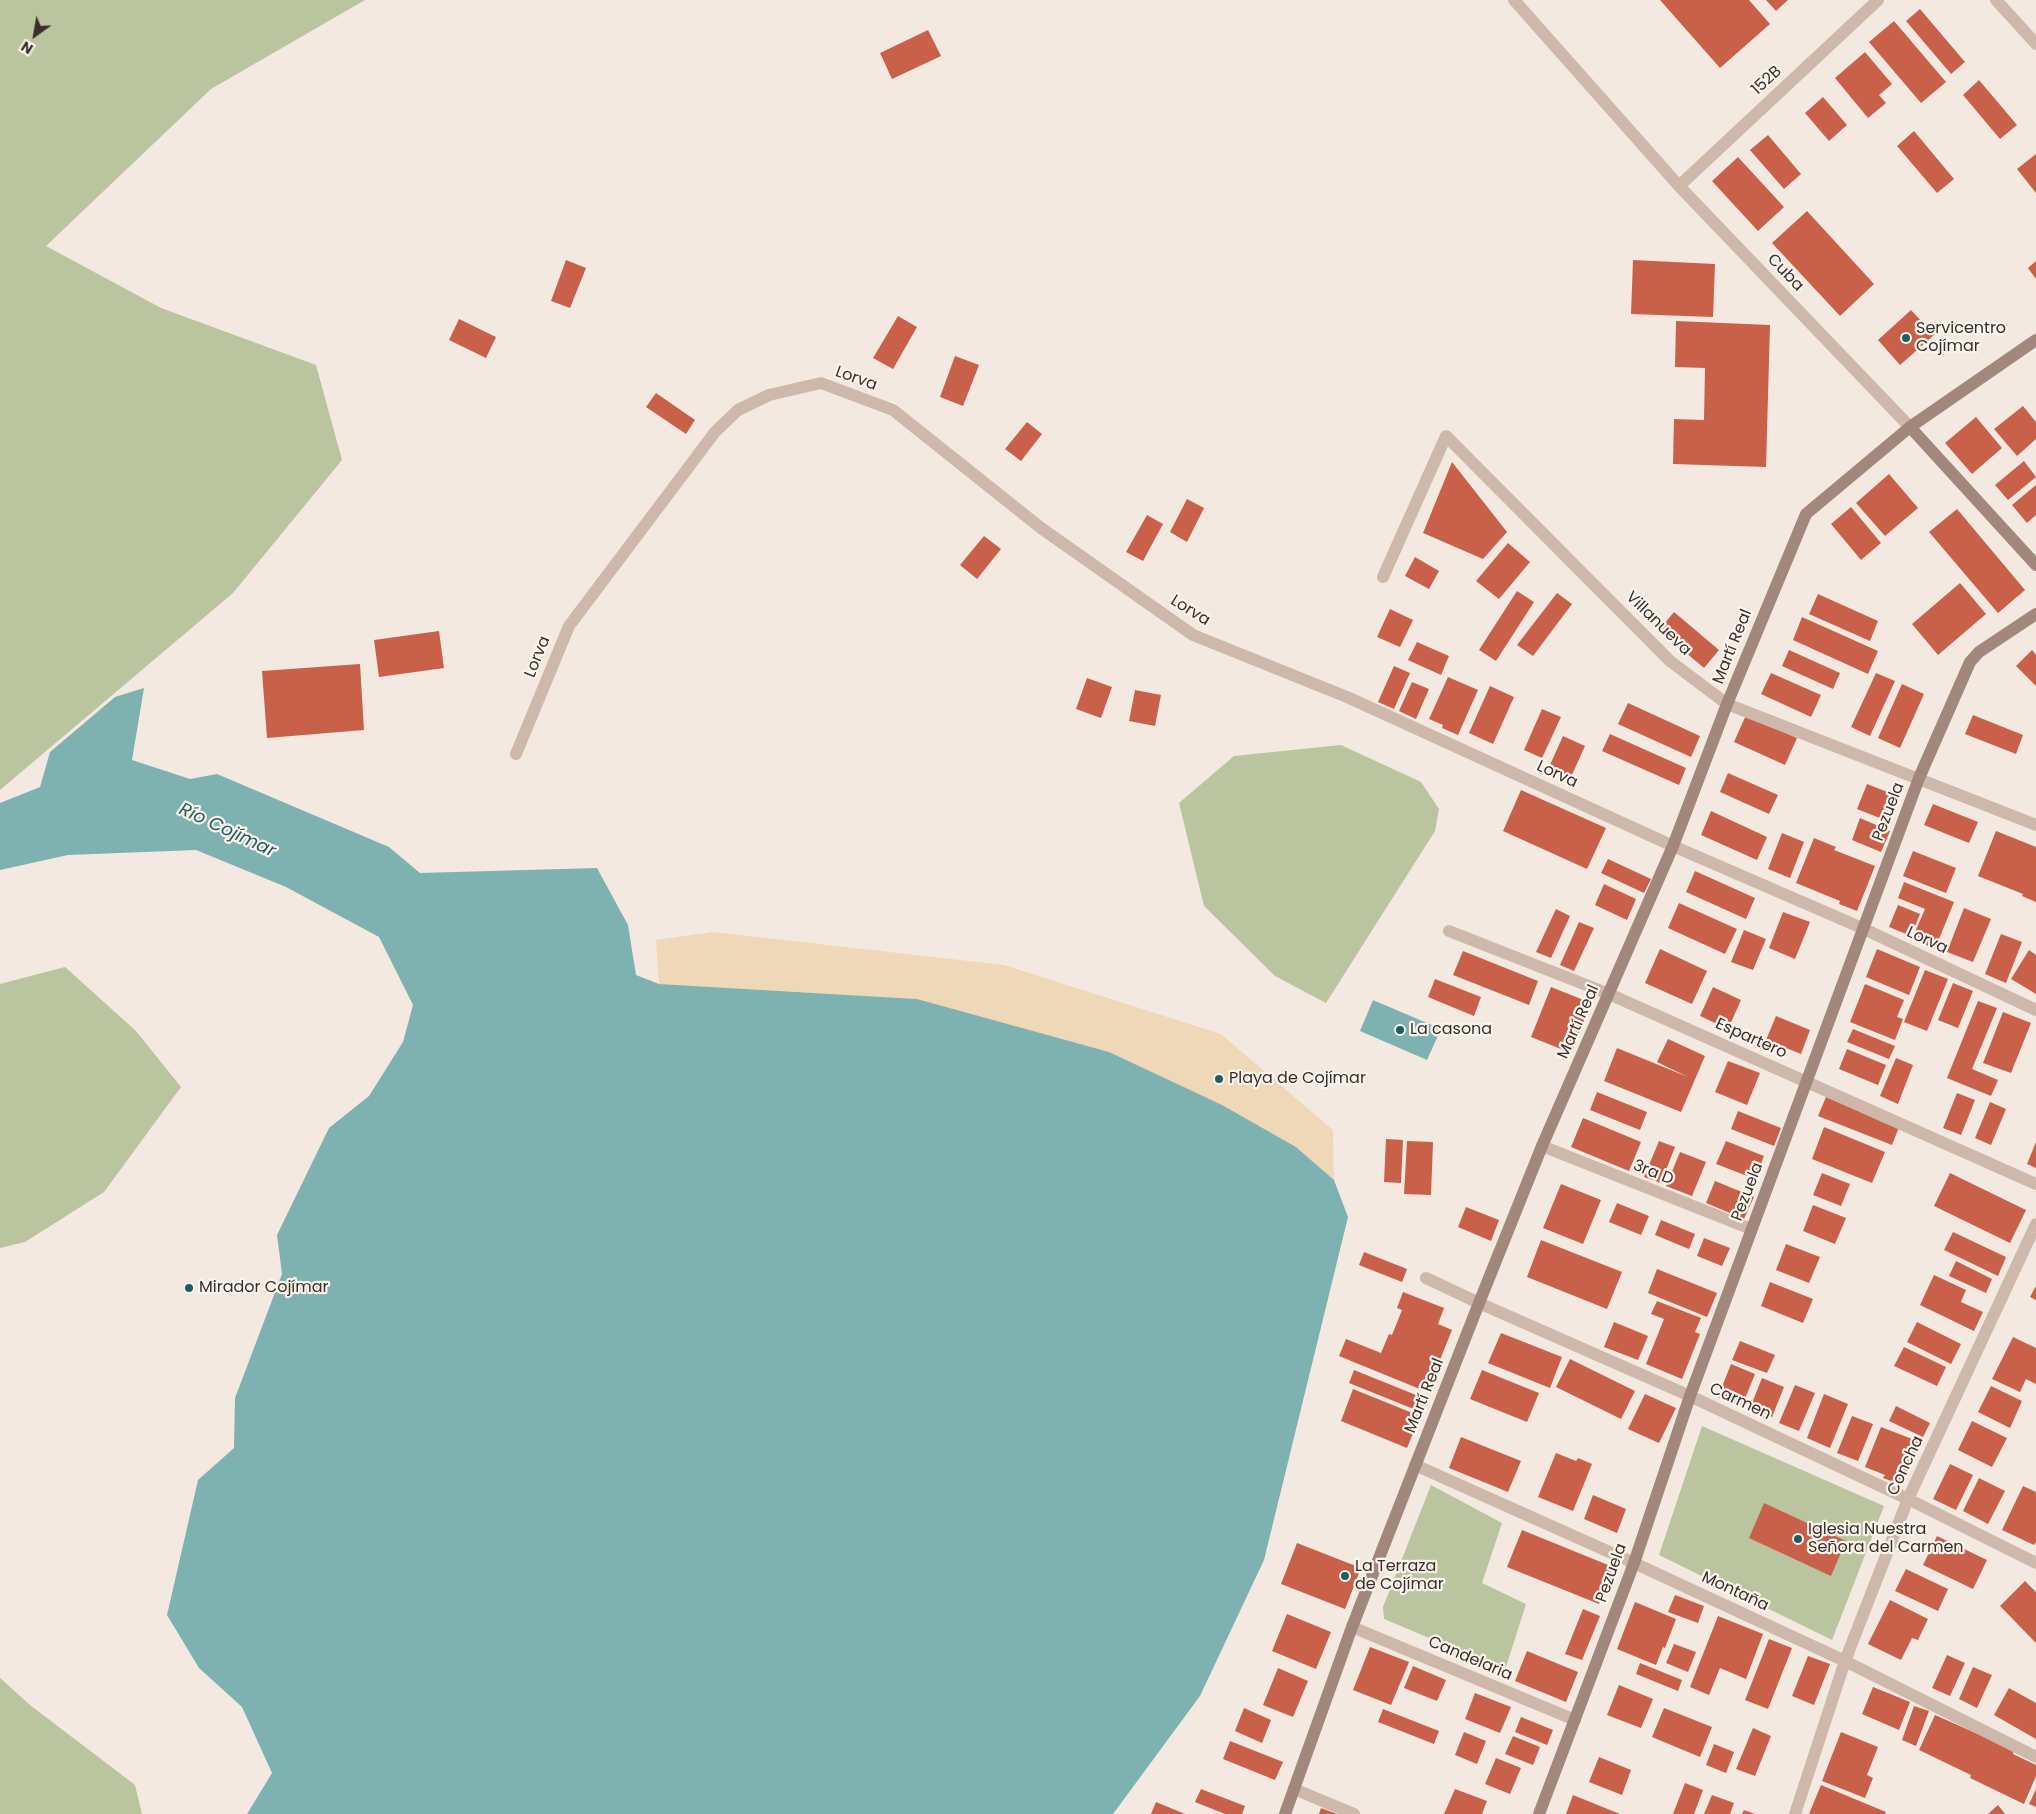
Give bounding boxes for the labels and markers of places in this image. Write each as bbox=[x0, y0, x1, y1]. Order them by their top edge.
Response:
place label: Servicentro Cojímar bbox=[1916, 319, 2006, 357]
marker: Servicentro Cojímar bbox=[1900, 332, 1912, 344]
place label: La casona bbox=[1410, 1020, 1492, 1040]
marker: La casona bbox=[1394, 1024, 1406, 1036]
place label: Playa de Cojímar bbox=[1229, 1069, 1366, 1089]
marker: Playa de Cojímar bbox=[1213, 1073, 1225, 1085]
place label: Mirador Cojímar bbox=[199, 1278, 329, 1298]
marker: Mirador Cojímar bbox=[183, 1282, 195, 1294]
place label: Iglesia Nuestra Señora del Carmen bbox=[1808, 1520, 1964, 1558]
marker: Iglesia Nuestra Señora del Carmen bbox=[1792, 1533, 1804, 1545]
place label: La Terraza de Cojímar bbox=[1355, 1557, 1444, 1595]
marker: La Terraza de Cojímar bbox=[1339, 1570, 1351, 1582]

